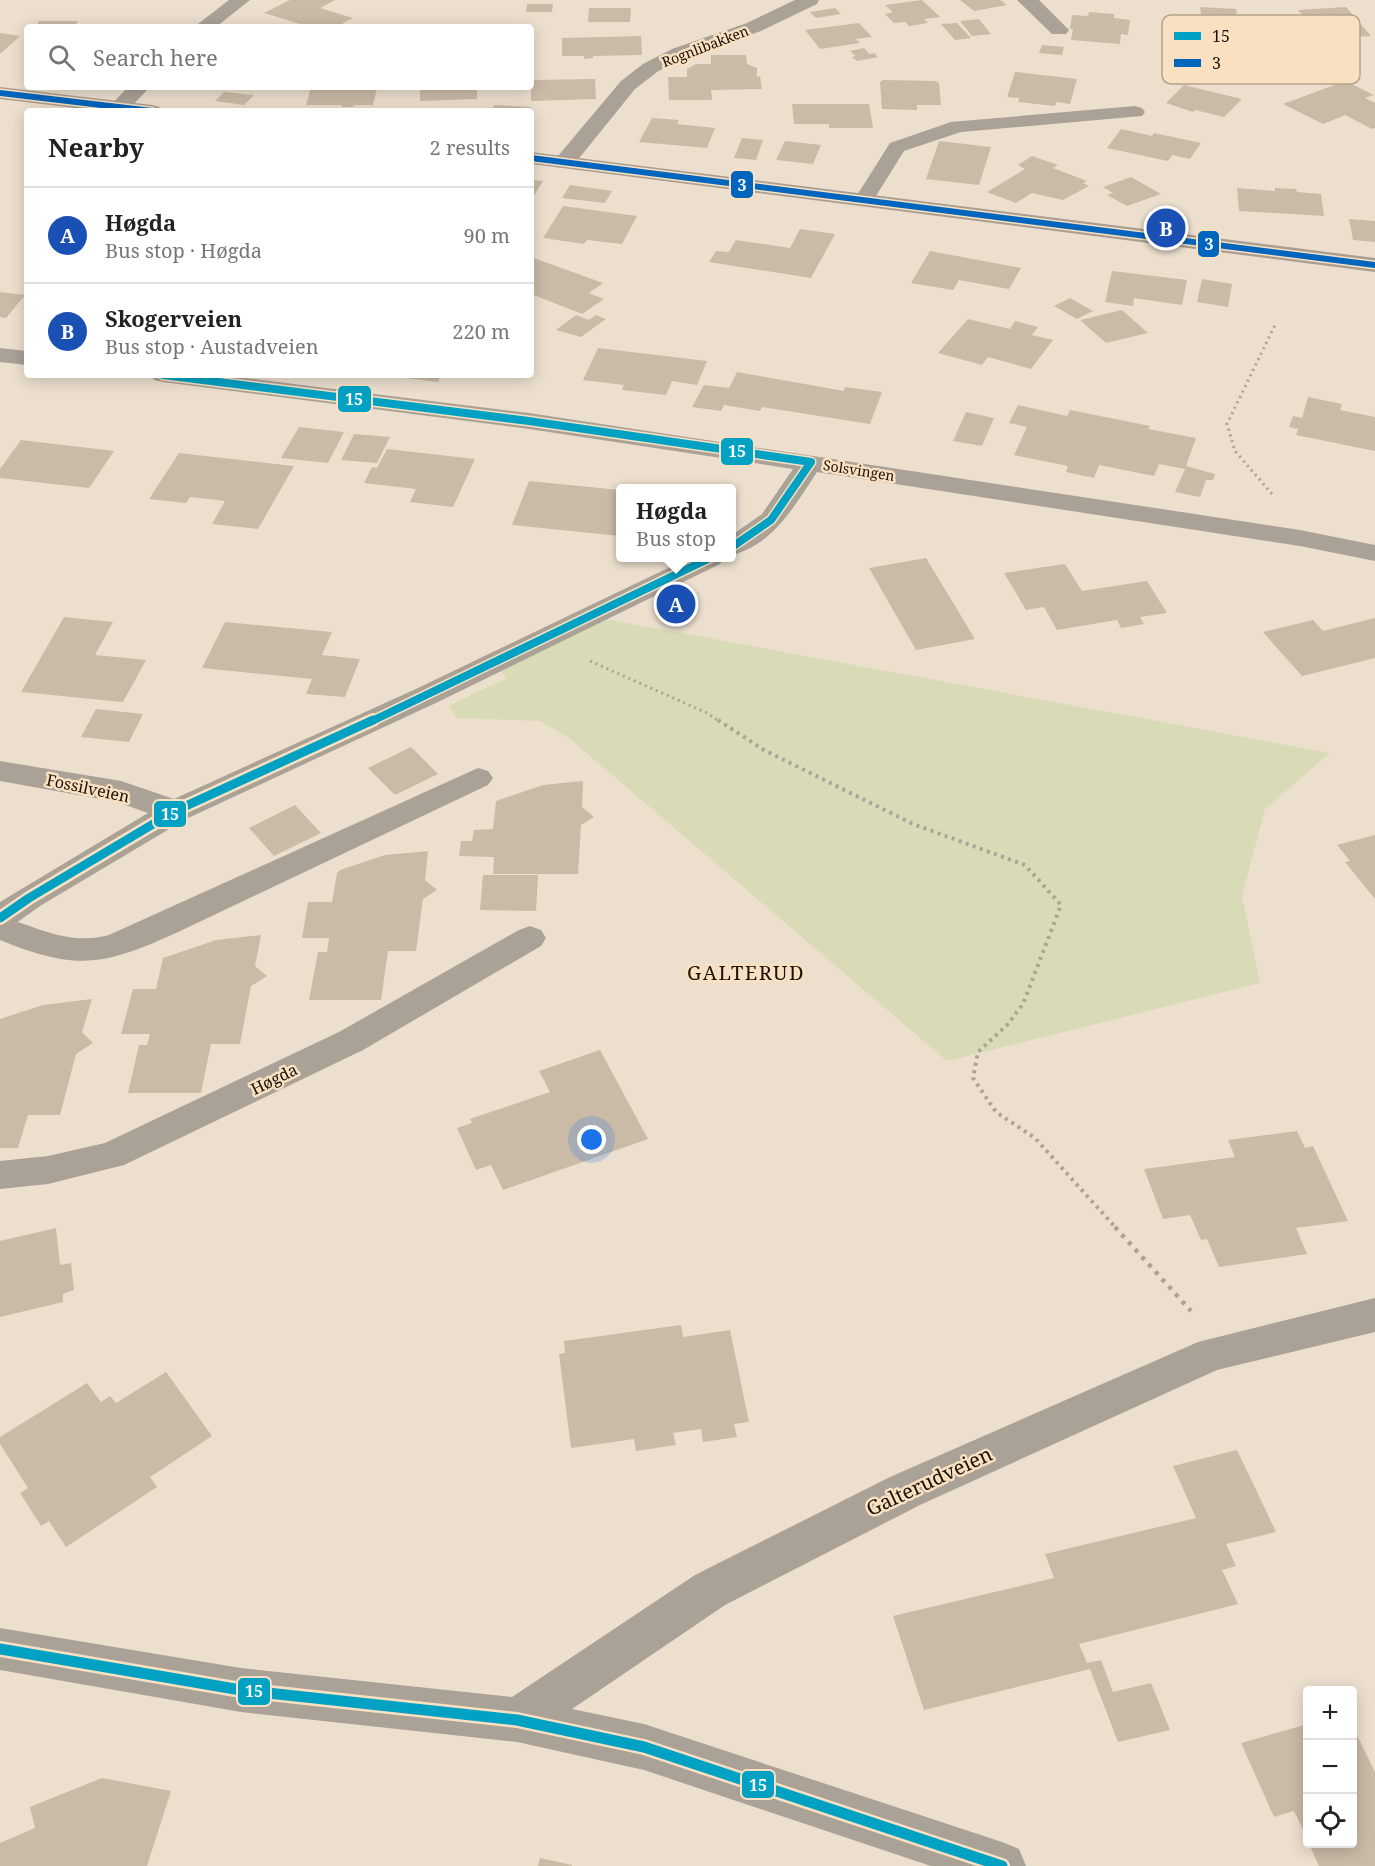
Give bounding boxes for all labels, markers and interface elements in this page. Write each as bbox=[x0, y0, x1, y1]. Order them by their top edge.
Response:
legend bbox=[1162, 15, 1360, 84]
street label: Rognlibakken bbox=[659, 21, 751, 71]
search box bbox=[24, 24, 534, 90]
text: 15 bbox=[1212, 25, 1230, 47]
icon: search bbox=[45, 41, 78, 74]
text: Search here bbox=[93, 42, 218, 72]
text: 3 bbox=[1212, 52, 1221, 74]
text: Nearby bbox=[48, 129, 144, 165]
text: 2 results bbox=[430, 134, 510, 161]
line badge: 3 bbox=[730, 170, 754, 199]
text: 3 bbox=[737, 174, 747, 196]
pin: B bbox=[1146, 206, 1186, 250]
text: Høgda bbox=[105, 207, 176, 237]
text: A bbox=[60, 222, 75, 249]
text: 90 m bbox=[464, 222, 510, 249]
line badge: 3 bbox=[1197, 230, 1220, 258]
text: 3 bbox=[1204, 233, 1214, 255]
text: Bus stop · Høgda bbox=[105, 237, 262, 264]
text: Skogerveien bbox=[105, 303, 242, 333]
text: B bbox=[61, 318, 74, 345]
text: 220 m bbox=[452, 318, 510, 345]
text: Bus stop · Austadveien bbox=[105, 333, 319, 360]
line badge: 15 bbox=[337, 385, 372, 413]
text: 15 bbox=[345, 388, 363, 410]
line badge: 15 bbox=[720, 437, 754, 466]
text: 15 bbox=[728, 440, 746, 462]
street label: Solsvingen bbox=[822, 455, 896, 485]
popup bbox=[616, 484, 736, 562]
text: Høgda bbox=[636, 495, 707, 525]
text: Bus stop bbox=[636, 525, 716, 552]
pin: A bbox=[656, 582, 696, 626]
street label: Fossilveien bbox=[44, 768, 132, 808]
line badge: 15 bbox=[153, 800, 187, 828]
text: 15 bbox=[161, 803, 179, 825]
district label: GALTERUD bbox=[687, 959, 805, 986]
street label: Høgda bbox=[247, 1058, 301, 1100]
your location bbox=[577, 1125, 606, 1154]
street label: Galterudveien bbox=[862, 1440, 996, 1522]
line badge: 15 bbox=[237, 1677, 271, 1706]
text: 15 bbox=[245, 1680, 263, 1702]
map controls bbox=[1303, 1686, 1357, 1848]
button: + bbox=[1303, 1686, 1357, 1740]
button: − bbox=[1303, 1740, 1357, 1794]
line badge: 15 bbox=[741, 1770, 775, 1799]
text: 15 bbox=[749, 1774, 767, 1796]
button: locate bbox=[1303, 1794, 1357, 1848]

